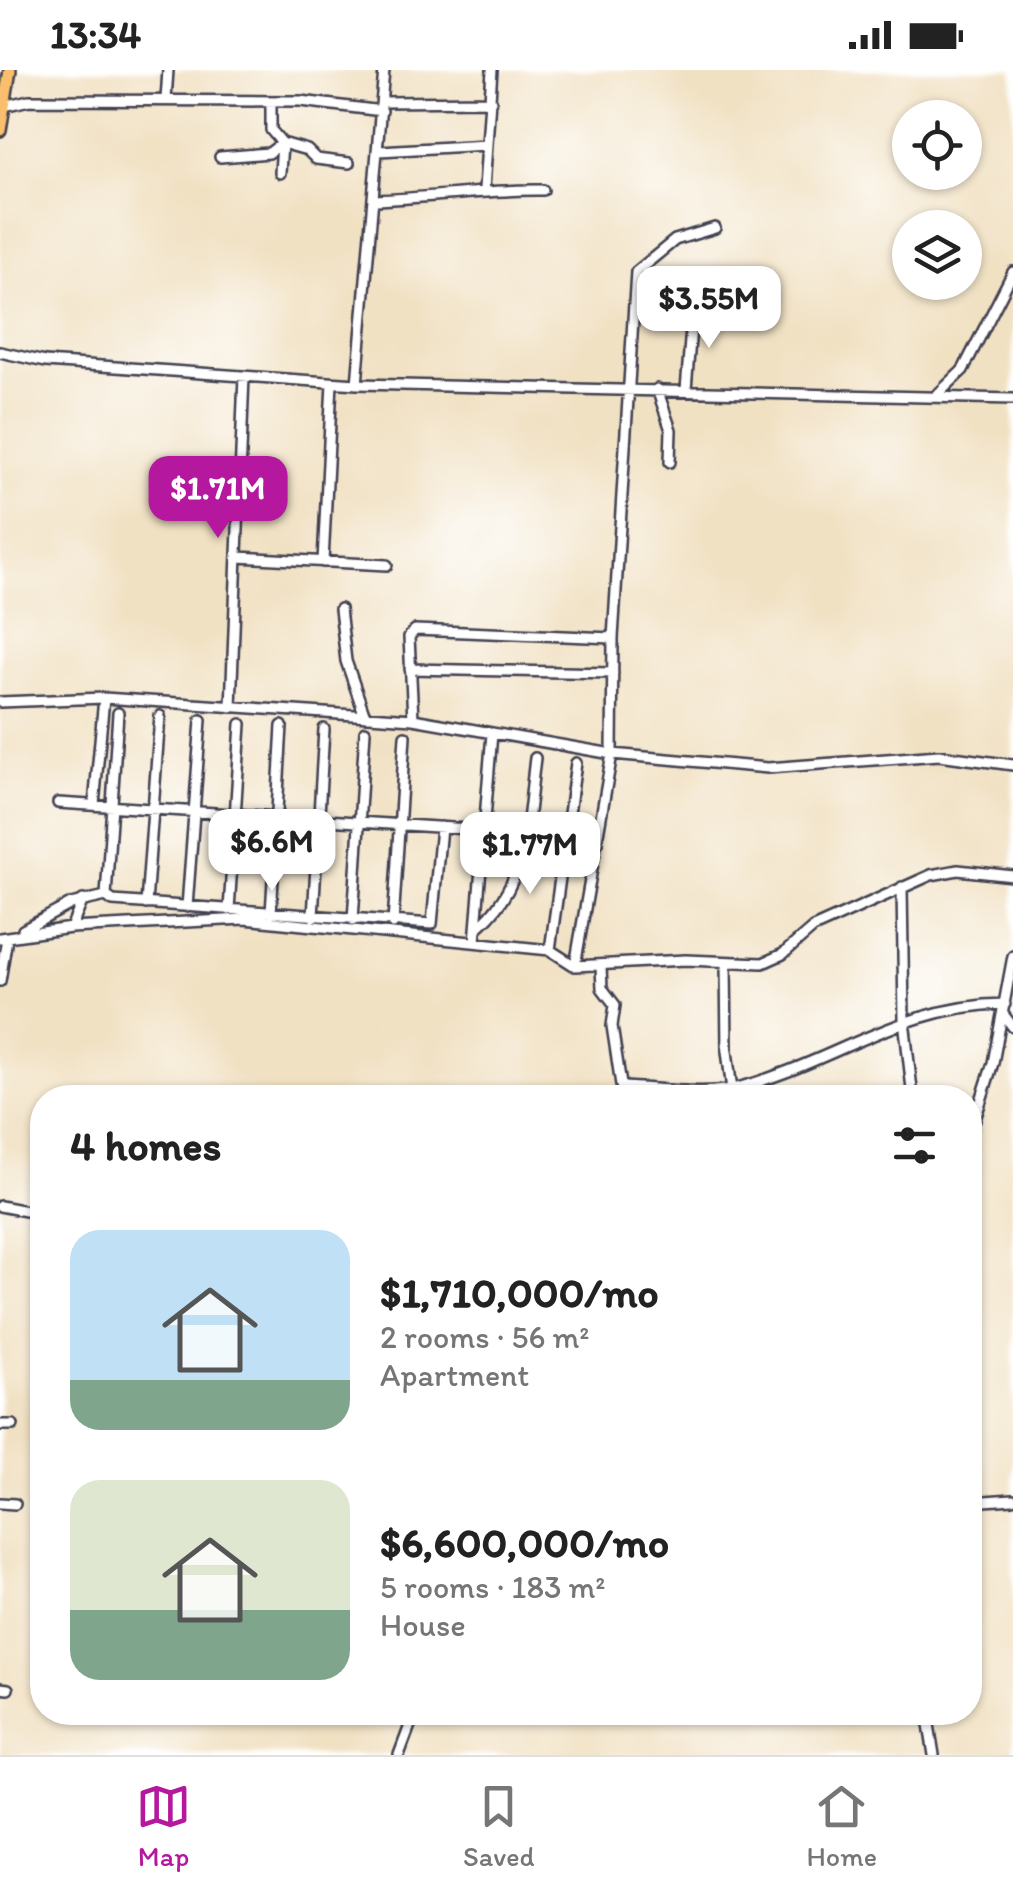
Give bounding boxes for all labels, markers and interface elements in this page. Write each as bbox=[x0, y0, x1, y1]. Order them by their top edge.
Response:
text: 13:34 bbox=[50, 12, 141, 58]
map controls bbox=[892, 100, 982, 300]
button: locate bbox=[892, 100, 982, 190]
button: layers bbox=[892, 210, 982, 300]
pin: $3.55M bbox=[628, 266, 790, 351]
text: $3.55M bbox=[659, 279, 759, 317]
pin: $1.71M bbox=[137, 456, 299, 541]
text: $1.71M bbox=[171, 469, 265, 507]
pin: $6.6M bbox=[202, 809, 342, 894]
pin: $1.77M bbox=[449, 812, 611, 897]
text: $6.6M bbox=[230, 822, 314, 860]
text: $1.77M bbox=[482, 825, 578, 863]
icon: filters bbox=[887, 1118, 942, 1173]
text: 4 homes bbox=[70, 1120, 221, 1171]
text: $1,710,000/mo bbox=[380, 1267, 659, 1318]
icon: home bbox=[150, 1270, 270, 1390]
text: 2 rooms · 56 m² bbox=[380, 1318, 589, 1356]
text: Apartment bbox=[380, 1356, 529, 1394]
text: $6,600,000/mo bbox=[380, 1517, 669, 1568]
icon: home bbox=[150, 1520, 270, 1640]
text: 5 rooms · 183 m² bbox=[380, 1568, 606, 1606]
text: House bbox=[380, 1606, 466, 1644]
tab: Map bbox=[136, 1779, 191, 1873]
tab: Saved bbox=[463, 1779, 534, 1873]
tab: Home bbox=[806, 1779, 877, 1873]

